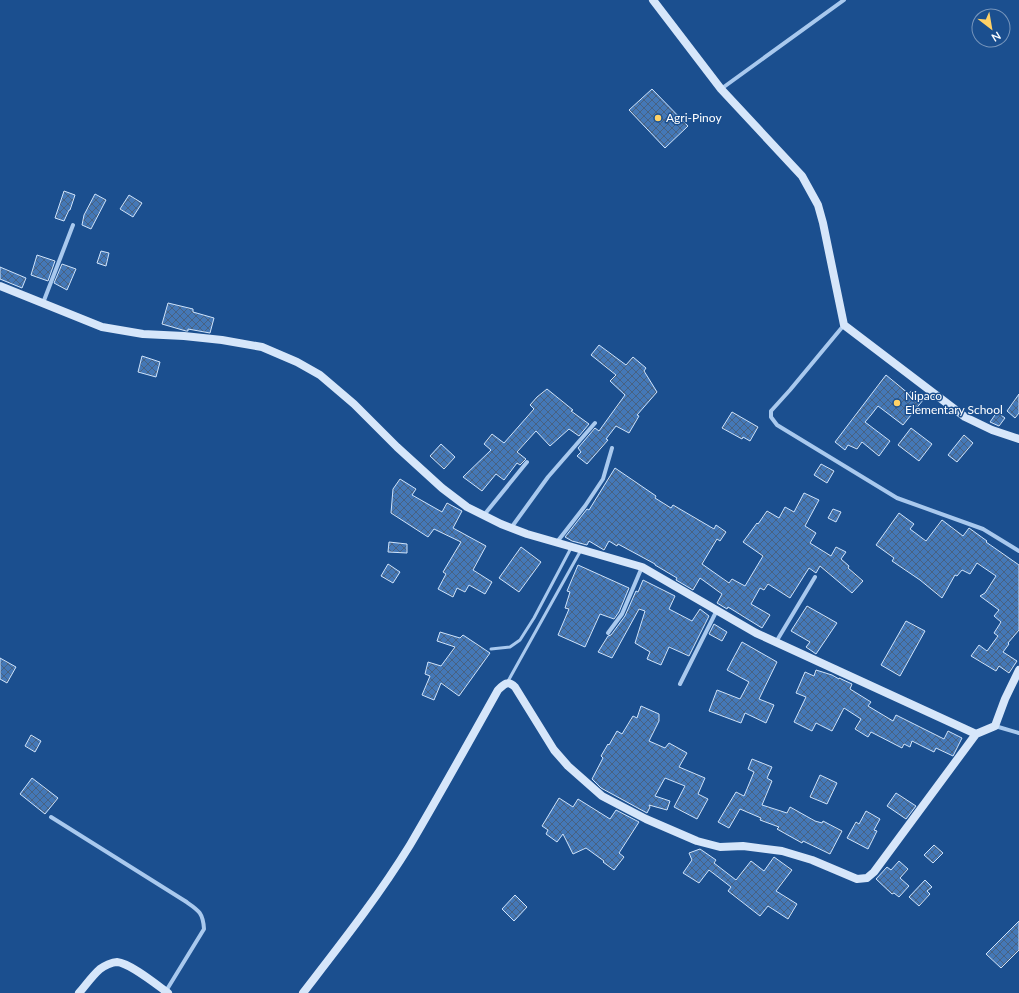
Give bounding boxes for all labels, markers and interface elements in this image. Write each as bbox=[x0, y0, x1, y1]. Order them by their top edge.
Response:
north arrow bbox=[971, 8, 1011, 48]
text: N bbox=[989, 29, 1003, 45]
place label: Agri-Pinoy bbox=[666, 110, 722, 125]
marker: Agri-Pinoy bbox=[653, 113, 663, 123]
place label: Nipaco Elementary School bbox=[905, 388, 1003, 417]
marker: Nipaco Elementary School bbox=[892, 398, 902, 408]

